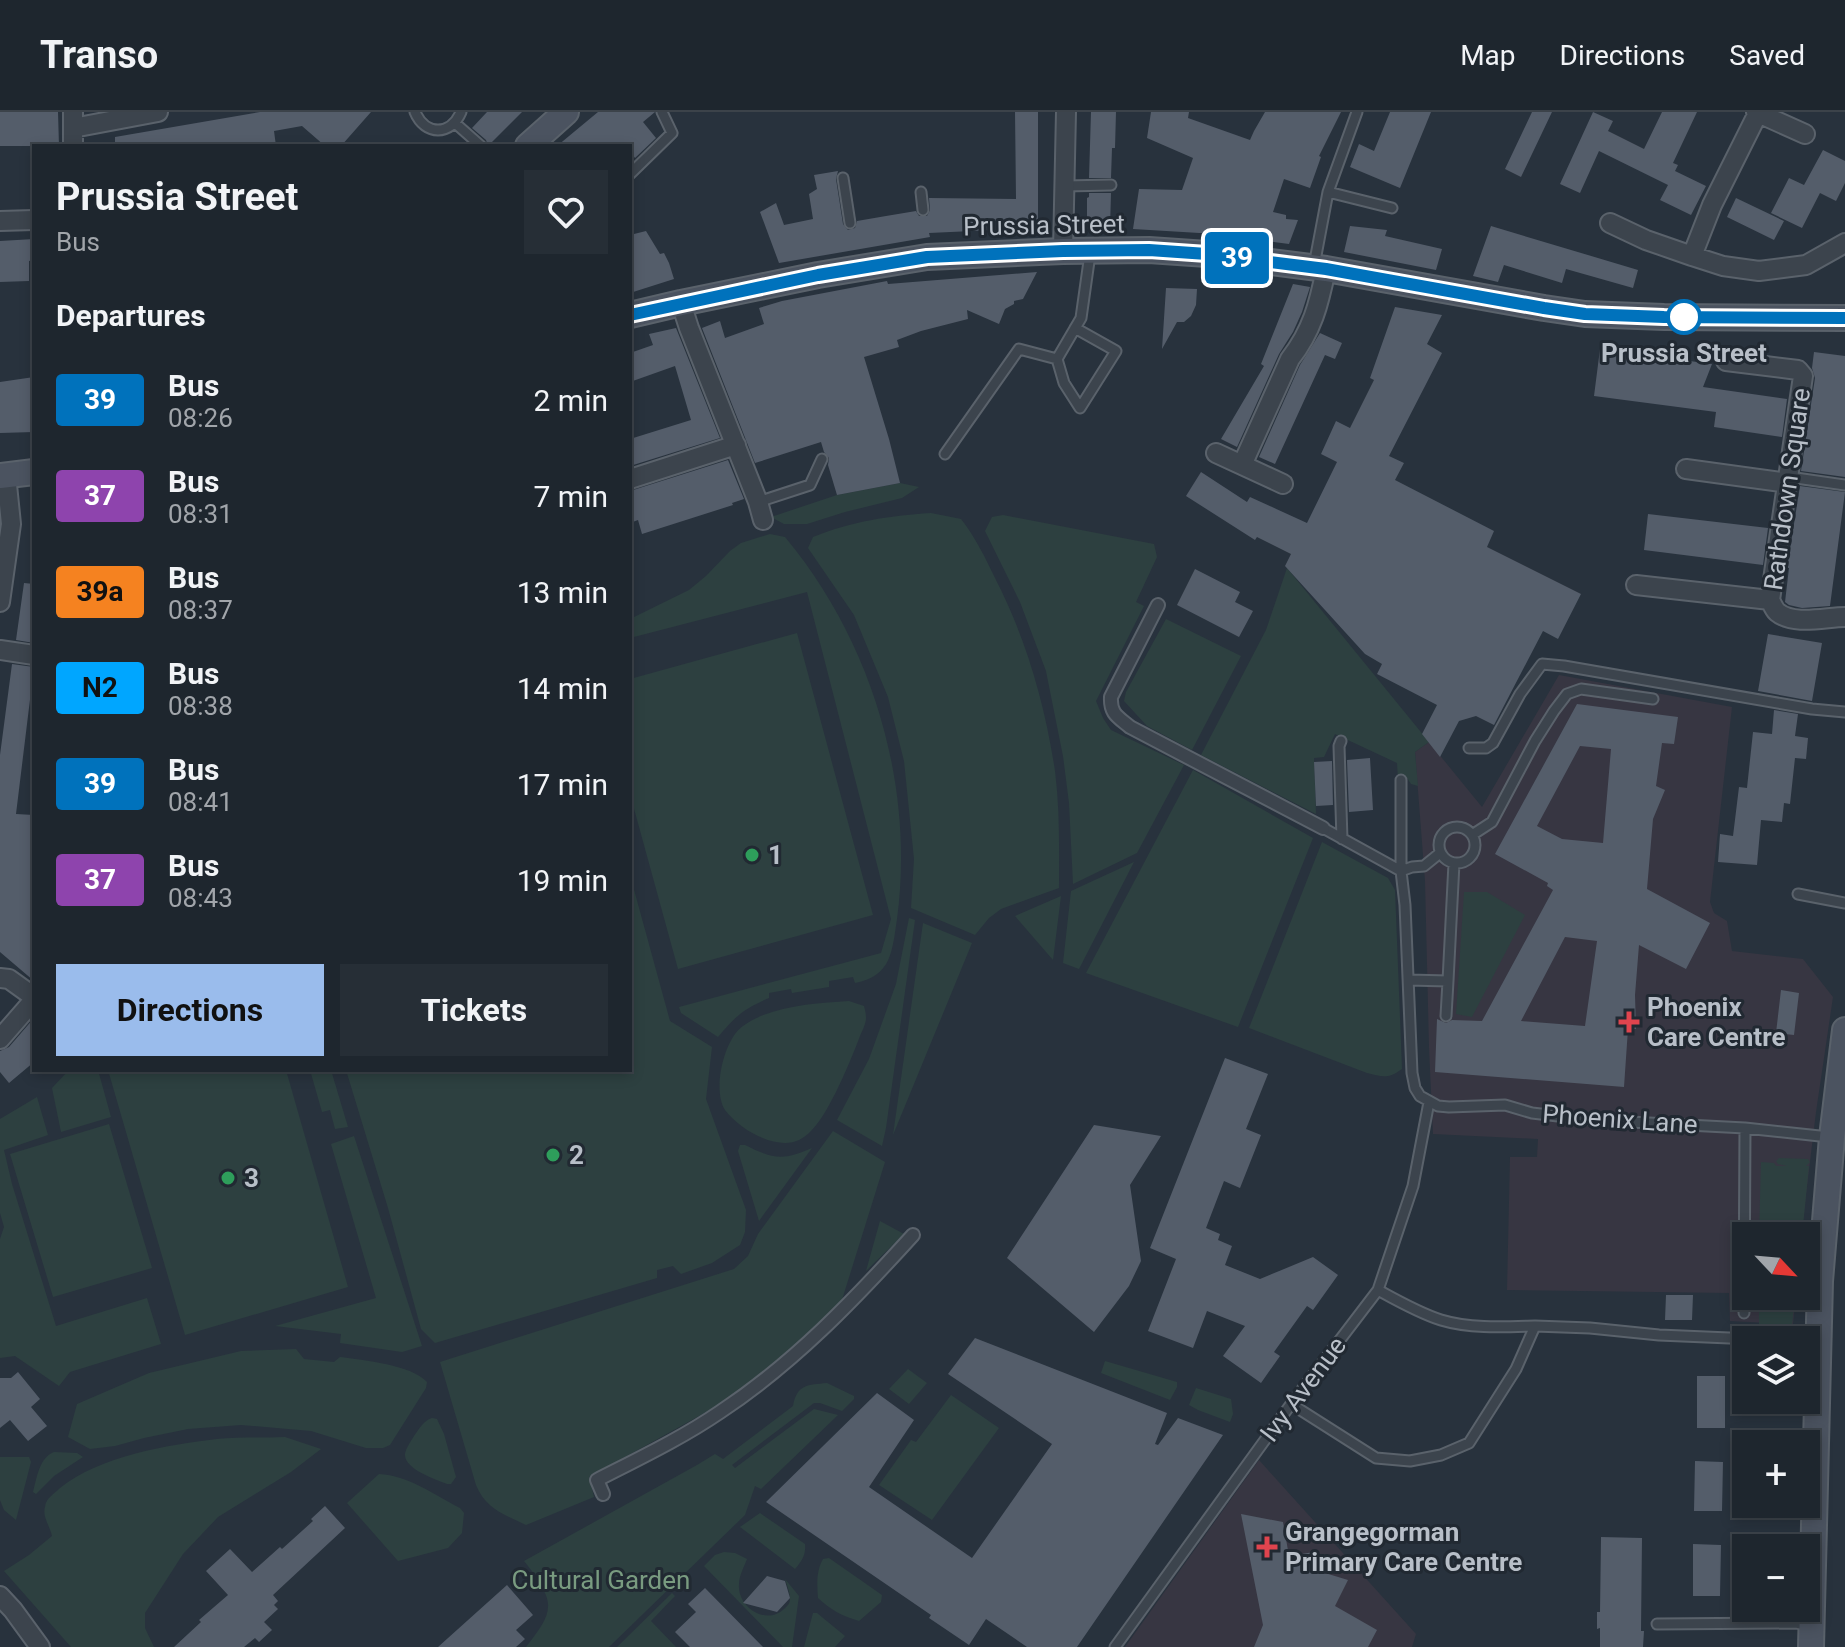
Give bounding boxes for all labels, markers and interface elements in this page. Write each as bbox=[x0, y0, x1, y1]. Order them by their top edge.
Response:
text: Transo bbox=[40, 33, 158, 77]
text: Map bbox=[1460, 39, 1516, 72]
text: Directions bbox=[1560, 39, 1685, 72]
text: Saved bbox=[1729, 39, 1805, 72]
button: heart bbox=[524, 170, 608, 254]
text: Prussia Street bbox=[56, 175, 298, 219]
street label: Prussia Street bbox=[963, 209, 1125, 241]
text: Bus bbox=[56, 227, 100, 257]
line badge: 39 bbox=[1201, 232, 1273, 284]
text: 39 bbox=[1221, 241, 1253, 274]
text: Departures bbox=[56, 298, 206, 333]
marker: Prussia Street bbox=[1667, 300, 1701, 334]
place label: Prussia Street bbox=[1601, 338, 1767, 368]
text: Bus bbox=[168, 368, 219, 403]
text: 39 bbox=[84, 383, 116, 416]
text: 2 min bbox=[534, 383, 608, 418]
street label: Rathdown Square bbox=[1758, 386, 1816, 592]
text: 08:26 bbox=[168, 403, 233, 433]
text: Bus bbox=[168, 464, 219, 499]
text: 37 bbox=[84, 479, 116, 512]
text: 7 min bbox=[534, 479, 608, 514]
text: 08:31 bbox=[168, 499, 233, 529]
text: Bus bbox=[168, 560, 219, 595]
text: 39a bbox=[76, 575, 124, 608]
text: 13 min bbox=[517, 575, 608, 610]
text: 08:37 bbox=[168, 595, 233, 625]
text: Bus bbox=[168, 656, 219, 691]
text: N2 bbox=[82, 671, 118, 704]
text: 14 min bbox=[517, 671, 608, 706]
text: 08:38 bbox=[168, 691, 233, 721]
text: Bus bbox=[168, 752, 219, 787]
text: 39 bbox=[84, 767, 116, 800]
text: 17 min bbox=[517, 767, 608, 802]
text: 08:41 bbox=[168, 787, 233, 817]
place label: 1 bbox=[768, 840, 783, 870]
marker: 1 bbox=[743, 846, 761, 864]
text: Bus bbox=[168, 848, 219, 883]
text: 37 bbox=[84, 863, 116, 896]
text: 19 min bbox=[517, 863, 608, 898]
text: 08:43 bbox=[168, 883, 233, 913]
button: Directions bbox=[56, 964, 324, 1056]
button: Tickets bbox=[340, 964, 608, 1056]
place label: Phoenix Care Centre bbox=[1647, 992, 1785, 1052]
marker: Phoenix Care Centre bbox=[1618, 1011, 1640, 1033]
street label: Phoenix Lane bbox=[1541, 1099, 1699, 1139]
place label: 2 bbox=[569, 1140, 584, 1170]
marker: 2 bbox=[544, 1146, 562, 1164]
place label: 3 bbox=[244, 1163, 259, 1193]
marker: 3 bbox=[219, 1169, 237, 1187]
north arrow bbox=[1732, 1222, 1820, 1310]
map controls bbox=[1732, 1222, 1820, 1622]
button: layers bbox=[1732, 1326, 1820, 1414]
street label: Ivy Avenue bbox=[1254, 1331, 1352, 1447]
button: + bbox=[1732, 1430, 1820, 1518]
place label: Grangegorman Primary Care Centre bbox=[1285, 1517, 1522, 1577]
button: − bbox=[1732, 1534, 1820, 1622]
marker: Grangegorman Primary Care Centre bbox=[1256, 1536, 1278, 1558]
park label: Cultural Garden bbox=[512, 1565, 690, 1595]

